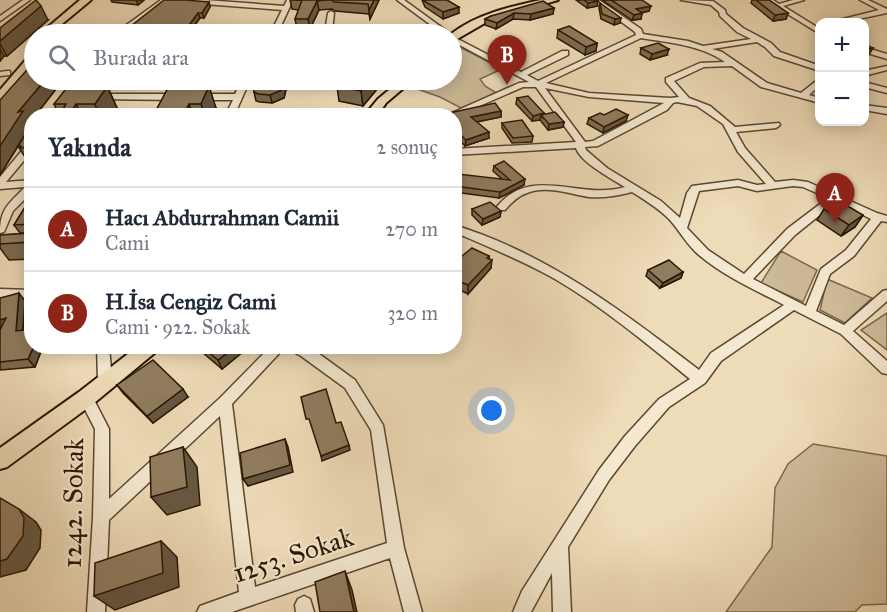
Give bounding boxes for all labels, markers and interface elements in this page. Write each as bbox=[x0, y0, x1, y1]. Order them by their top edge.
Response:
map controls bbox=[815, 18, 869, 126]
button: + bbox=[815, 18, 869, 72]
search box bbox=[24, 24, 462, 90]
pin: B bbox=[488, 36, 526, 85]
icon: search bbox=[45, 41, 78, 74]
text: Burada ara bbox=[93, 44, 189, 71]
button: − bbox=[815, 72, 869, 126]
text: Yakında bbox=[48, 131, 131, 163]
text: 2 sonuç bbox=[376, 135, 438, 159]
pin: A bbox=[816, 174, 854, 223]
text: Hacı Abdurrahman Camii bbox=[105, 204, 339, 231]
text: A bbox=[61, 217, 74, 241]
text: 270 m bbox=[385, 217, 438, 241]
text: Cami bbox=[105, 231, 149, 255]
text: H.İsa Cengiz Cami bbox=[105, 288, 276, 315]
text: B bbox=[61, 301, 74, 325]
text: 320 m bbox=[387, 301, 438, 325]
text: Cami · 922. Sokak bbox=[105, 315, 250, 339]
your location bbox=[477, 396, 506, 425]
street label: 1242. Sokak bbox=[55, 437, 90, 568]
street label: 1253. Sokak bbox=[229, 519, 357, 589]

